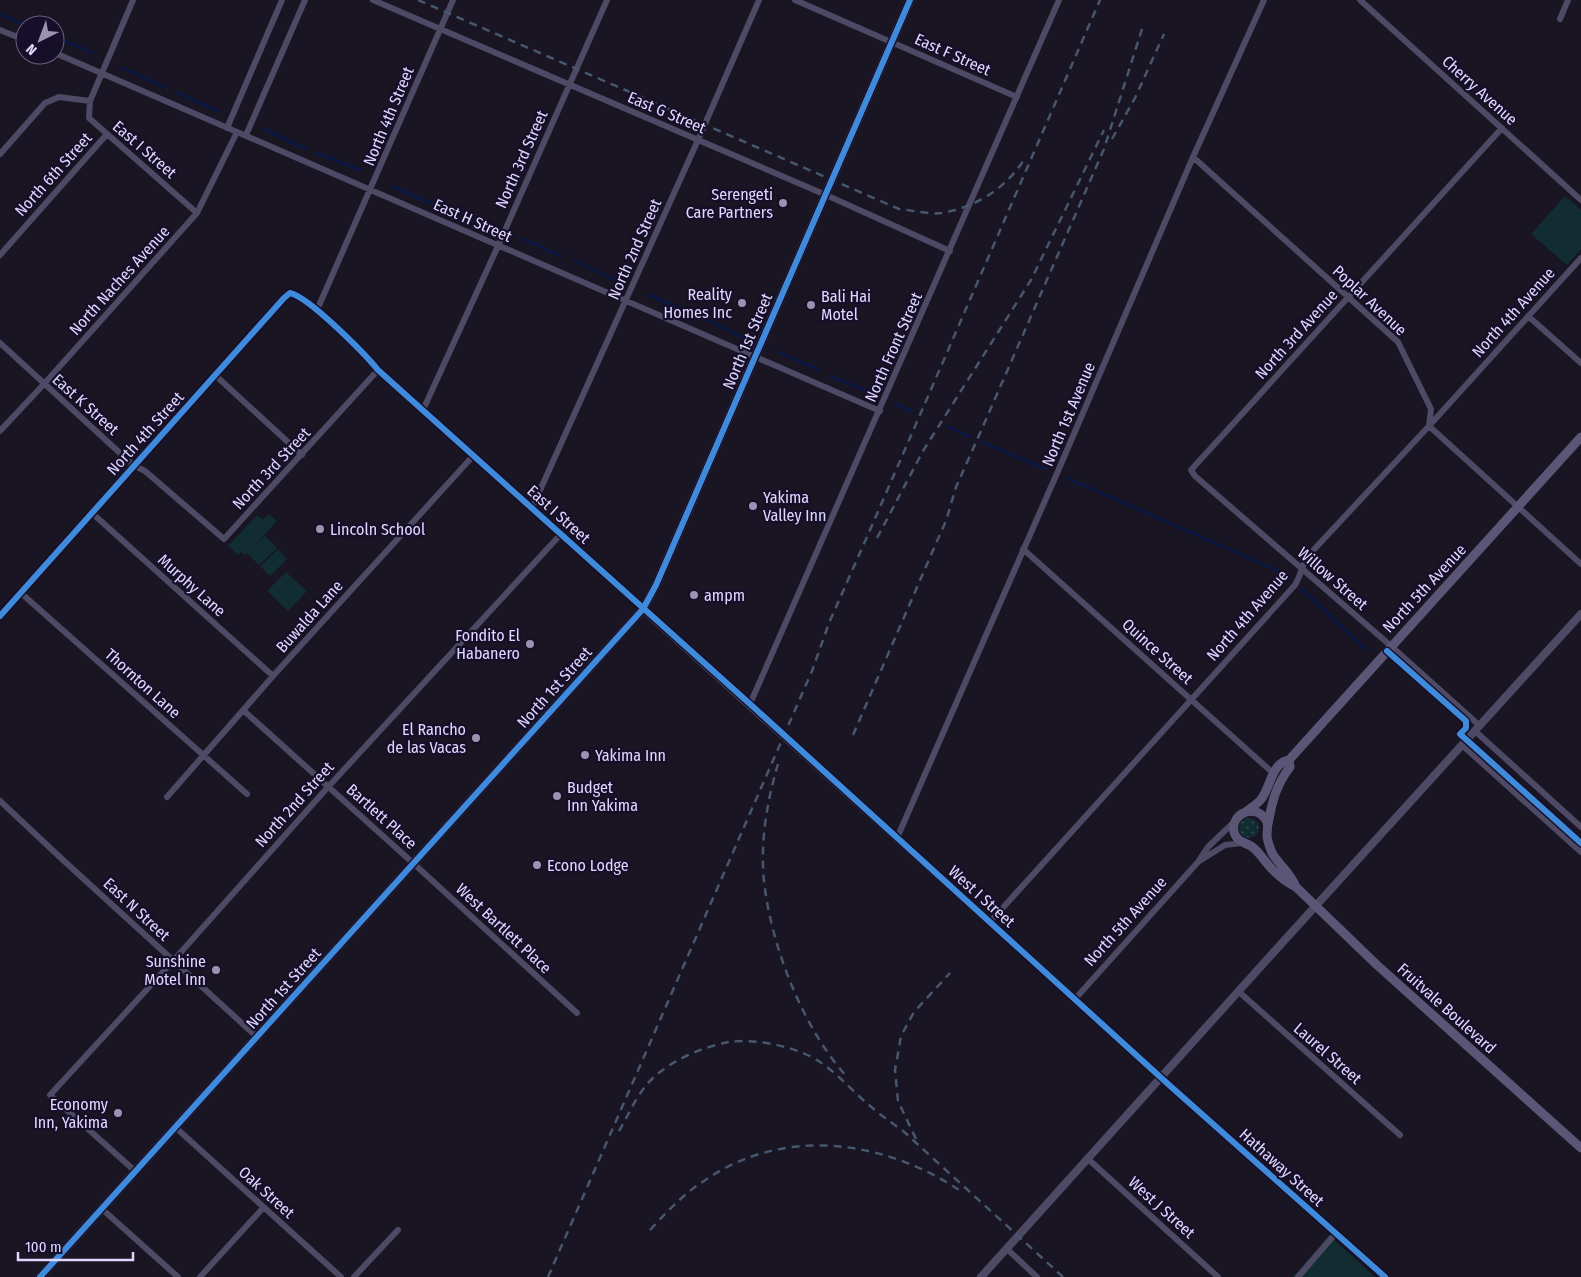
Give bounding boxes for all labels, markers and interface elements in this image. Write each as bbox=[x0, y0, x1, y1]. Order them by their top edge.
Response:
north arrow bbox=[15, 15, 65, 65]
street label: East F Street bbox=[912, 29, 994, 80]
text: N bbox=[23, 40, 40, 58]
street label: Cherry Avenue bbox=[1438, 52, 1521, 129]
street label: North 4th Street bbox=[359, 63, 418, 169]
street label: East G Street bbox=[625, 87, 709, 138]
street label: North 3rd Street bbox=[491, 107, 552, 211]
street label: East I Street bbox=[109, 117, 181, 183]
street label: North 6th Street bbox=[11, 128, 96, 220]
place label: Serengeti Care Partners bbox=[686, 185, 773, 222]
street label: East H Street bbox=[431, 195, 516, 246]
street label: North 2nd Street bbox=[604, 195, 665, 303]
marker: Serengeti Care Partners bbox=[777, 197, 789, 209]
street label: North Naches Avenue bbox=[65, 222, 174, 339]
street label: Poplar Avenue bbox=[1329, 261, 1411, 340]
street label: North 4th Avenue bbox=[1468, 263, 1559, 361]
place label: Reality Homes Inc bbox=[664, 285, 733, 322]
street label: North 3rd Avenue bbox=[1251, 286, 1342, 383]
place label: Bali Hai Motel bbox=[821, 287, 871, 324]
street label: North Front Street bbox=[861, 289, 926, 405]
street label: North 1st Street bbox=[719, 290, 777, 392]
marker: Reality Homes Inc bbox=[736, 297, 748, 309]
marker: Bali Hai Motel bbox=[805, 299, 817, 311]
street label: North 1st Avenue bbox=[1038, 359, 1099, 469]
street label: East K Street bbox=[49, 370, 123, 440]
street label: North 4th Street bbox=[103, 387, 188, 479]
street label: North 3rd Street bbox=[229, 423, 315, 513]
street label: East I Street bbox=[523, 481, 595, 548]
place label: Yakima Valley Inn bbox=[763, 488, 826, 525]
marker: Yakima Valley Inn bbox=[747, 500, 759, 512]
place label: Lincoln School bbox=[330, 520, 425, 539]
marker: Lincoln School bbox=[314, 523, 326, 535]
street label: North 5th Avenue bbox=[1379, 540, 1470, 636]
street label: Willow Street bbox=[1294, 543, 1372, 614]
street label: Murphy Lane bbox=[154, 550, 229, 621]
street label: North 4th Avenue bbox=[1203, 566, 1292, 665]
street label: Buwalda Lane bbox=[272, 576, 347, 656]
place label: ampm bbox=[704, 586, 745, 605]
marker: ampm bbox=[688, 589, 700, 601]
street label: Quince Street bbox=[1118, 615, 1197, 689]
place label: Fondito El Habanero bbox=[455, 626, 520, 663]
marker: Fondito El Habanero bbox=[524, 638, 536, 650]
street label: North 1st Street bbox=[513, 642, 596, 732]
street label: Thornton Lane bbox=[101, 645, 184, 722]
place label: El Rancho de las Vacas bbox=[387, 720, 466, 757]
marker: El Rancho de las Vacas bbox=[470, 732, 482, 744]
place label: Yakima Inn bbox=[595, 746, 666, 765]
marker: Yakima Inn bbox=[579, 749, 591, 761]
street label: North 2nd Street bbox=[251, 757, 338, 851]
place label: Budget Inn Yakima bbox=[567, 778, 638, 815]
street label: Bartlett Place bbox=[343, 780, 421, 853]
marker: Budget Inn Yakima bbox=[551, 790, 563, 802]
place label: Econo Lodge bbox=[547, 856, 629, 875]
marker: Econo Lodge bbox=[531, 859, 543, 871]
street label: West I Street bbox=[945, 862, 1019, 932]
street label: North 5th Avenue bbox=[1080, 873, 1171, 970]
street label: East N Street bbox=[100, 874, 174, 945]
street label: West Bartlett Place bbox=[452, 879, 555, 978]
street label: North 1st Street bbox=[242, 943, 325, 1033]
place label: Sunshine Motel Inn bbox=[144, 952, 206, 989]
street label: Fruitvale Boulevard bbox=[1394, 959, 1500, 1058]
marker: Sunshine Motel Inn bbox=[210, 964, 222, 976]
street label: Laurel Street bbox=[1290, 1019, 1366, 1088]
place label: Economy Inn, Yakima bbox=[34, 1095, 109, 1132]
marker: Economy Inn, Yakima bbox=[112, 1107, 124, 1119]
street label: Hathaway Street bbox=[1236, 1124, 1328, 1211]
street label: Oak Street bbox=[235, 1162, 299, 1223]
street label: West J Street bbox=[1124, 1173, 1199, 1243]
scale bar bbox=[18, 1230, 132, 1262]
text: 100 m bbox=[25, 1238, 62, 1256]

